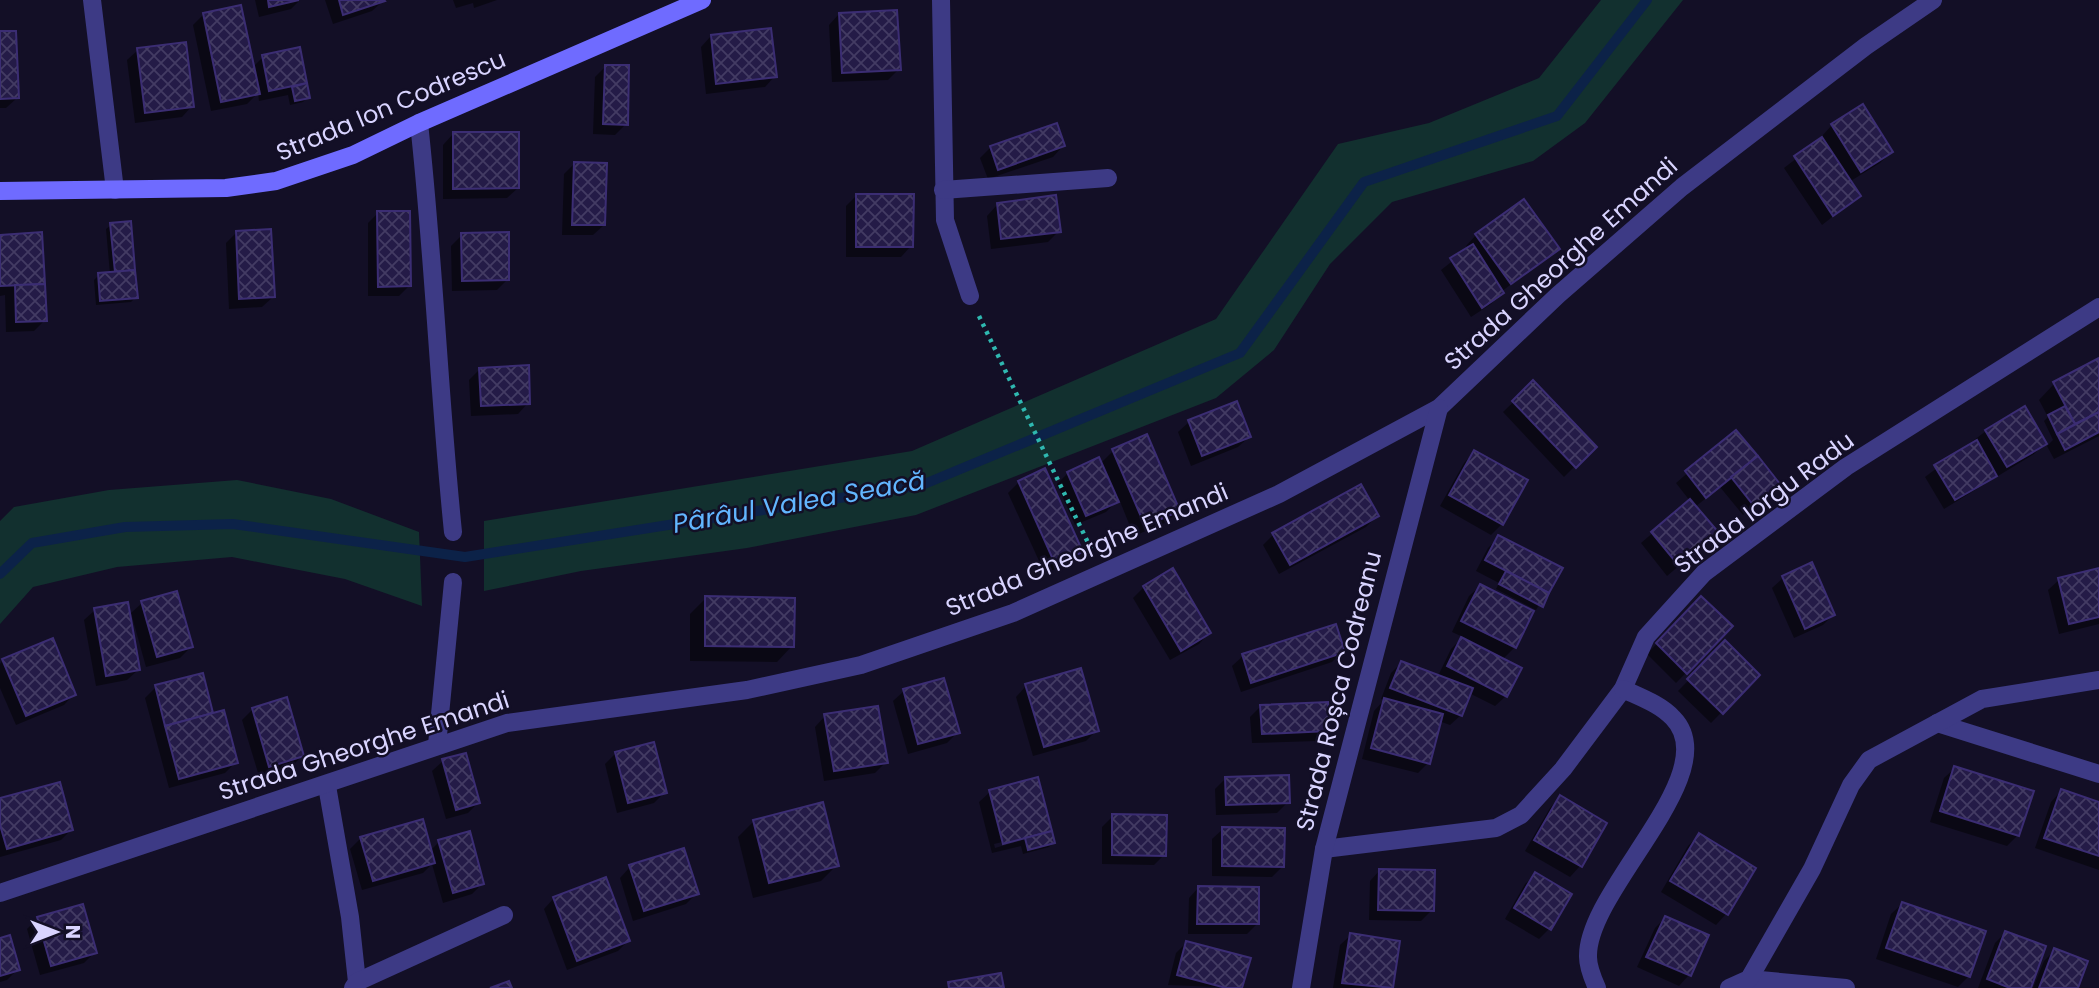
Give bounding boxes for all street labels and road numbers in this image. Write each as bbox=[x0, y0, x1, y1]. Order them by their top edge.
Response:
street label: Strada Ion Codrescu bbox=[271, 42, 511, 169]
street label: Strada Gheorghe Emandi bbox=[1437, 150, 1685, 377]
street label: Strada Iorgu Radu bbox=[1667, 424, 1860, 581]
street label: Strada Gheorghe Emandi bbox=[941, 475, 1233, 624]
street label: Strada Roșca Codreanu bbox=[1288, 547, 1389, 834]
street label: Strada Gheorghe Emandi bbox=[214, 683, 513, 808]

